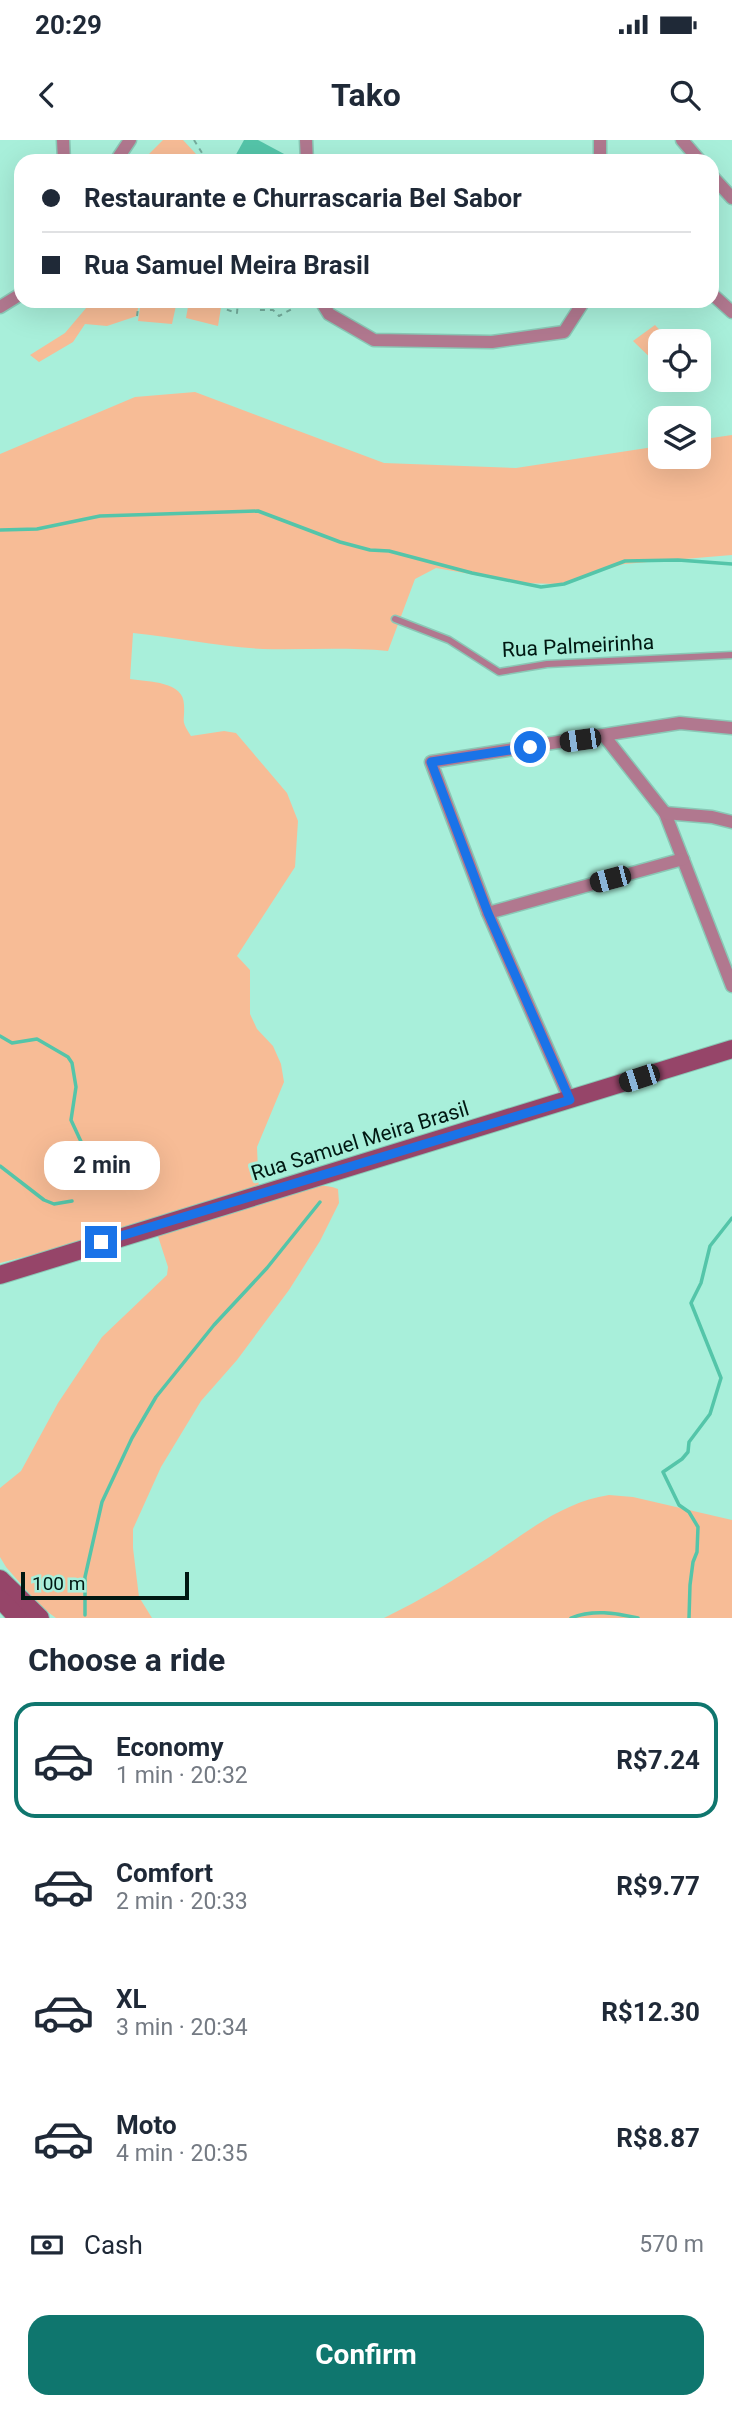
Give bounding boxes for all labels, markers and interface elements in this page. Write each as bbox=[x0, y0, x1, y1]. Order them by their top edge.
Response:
text: 20:29 bbox=[35, 10, 102, 40]
icon: back bbox=[28, 76, 66, 114]
text: Tako bbox=[331, 76, 401, 114]
icon: search bbox=[666, 76, 704, 114]
text: Restaurante e Churrascaria Bel Sabor bbox=[84, 183, 522, 213]
text: Rua Samuel Meira Brasil bbox=[84, 250, 370, 280]
map controls bbox=[648, 329, 711, 469]
button: locate bbox=[648, 329, 711, 392]
button: layers bbox=[648, 406, 711, 469]
street label: Rua Palmeirinha bbox=[501, 630, 655, 662]
car bbox=[558, 727, 603, 753]
route start bbox=[514, 731, 546, 763]
car bbox=[587, 863, 634, 895]
car bbox=[616, 1062, 663, 1094]
street label: Rua Samuel Meira Brasil bbox=[248, 1096, 472, 1186]
callout: 2 min bbox=[43, 1140, 159, 1190]
text: 2 min bbox=[73, 1152, 131, 1179]
route end bbox=[85, 1226, 117, 1258]
scale bar bbox=[21, 1569, 189, 1601]
text: 100 m bbox=[32, 1572, 85, 1595]
text: Choose a ride bbox=[28, 1641, 225, 1679]
icon: car bbox=[32, 1729, 95, 1792]
text: Economy bbox=[116, 1732, 223, 1762]
text: R$7.24 bbox=[616, 1745, 700, 1775]
text: 1 min · 20:32 bbox=[116, 1762, 248, 1789]
icon: car bbox=[32, 1855, 95, 1918]
text: Comfort bbox=[116, 1858, 213, 1888]
text: R$9.77 bbox=[616, 1871, 700, 1901]
text: 2 min · 20:33 bbox=[116, 1888, 248, 1915]
icon: car bbox=[32, 1981, 95, 2044]
text: XL bbox=[116, 1984, 147, 2014]
text: R$12.30 bbox=[601, 1997, 700, 2027]
text: 3 min · 20:34 bbox=[116, 2014, 248, 2041]
icon: car bbox=[32, 2107, 95, 2170]
text: Moto bbox=[116, 2110, 177, 2140]
text: R$8.87 bbox=[616, 2123, 700, 2153]
text: 4 min · 20:35 bbox=[116, 2140, 248, 2167]
icon: cash bbox=[28, 2226, 66, 2264]
text: Cash bbox=[84, 2230, 143, 2260]
text: 570 m bbox=[639, 2231, 704, 2258]
button: Confirm bbox=[28, 2315, 704, 2395]

